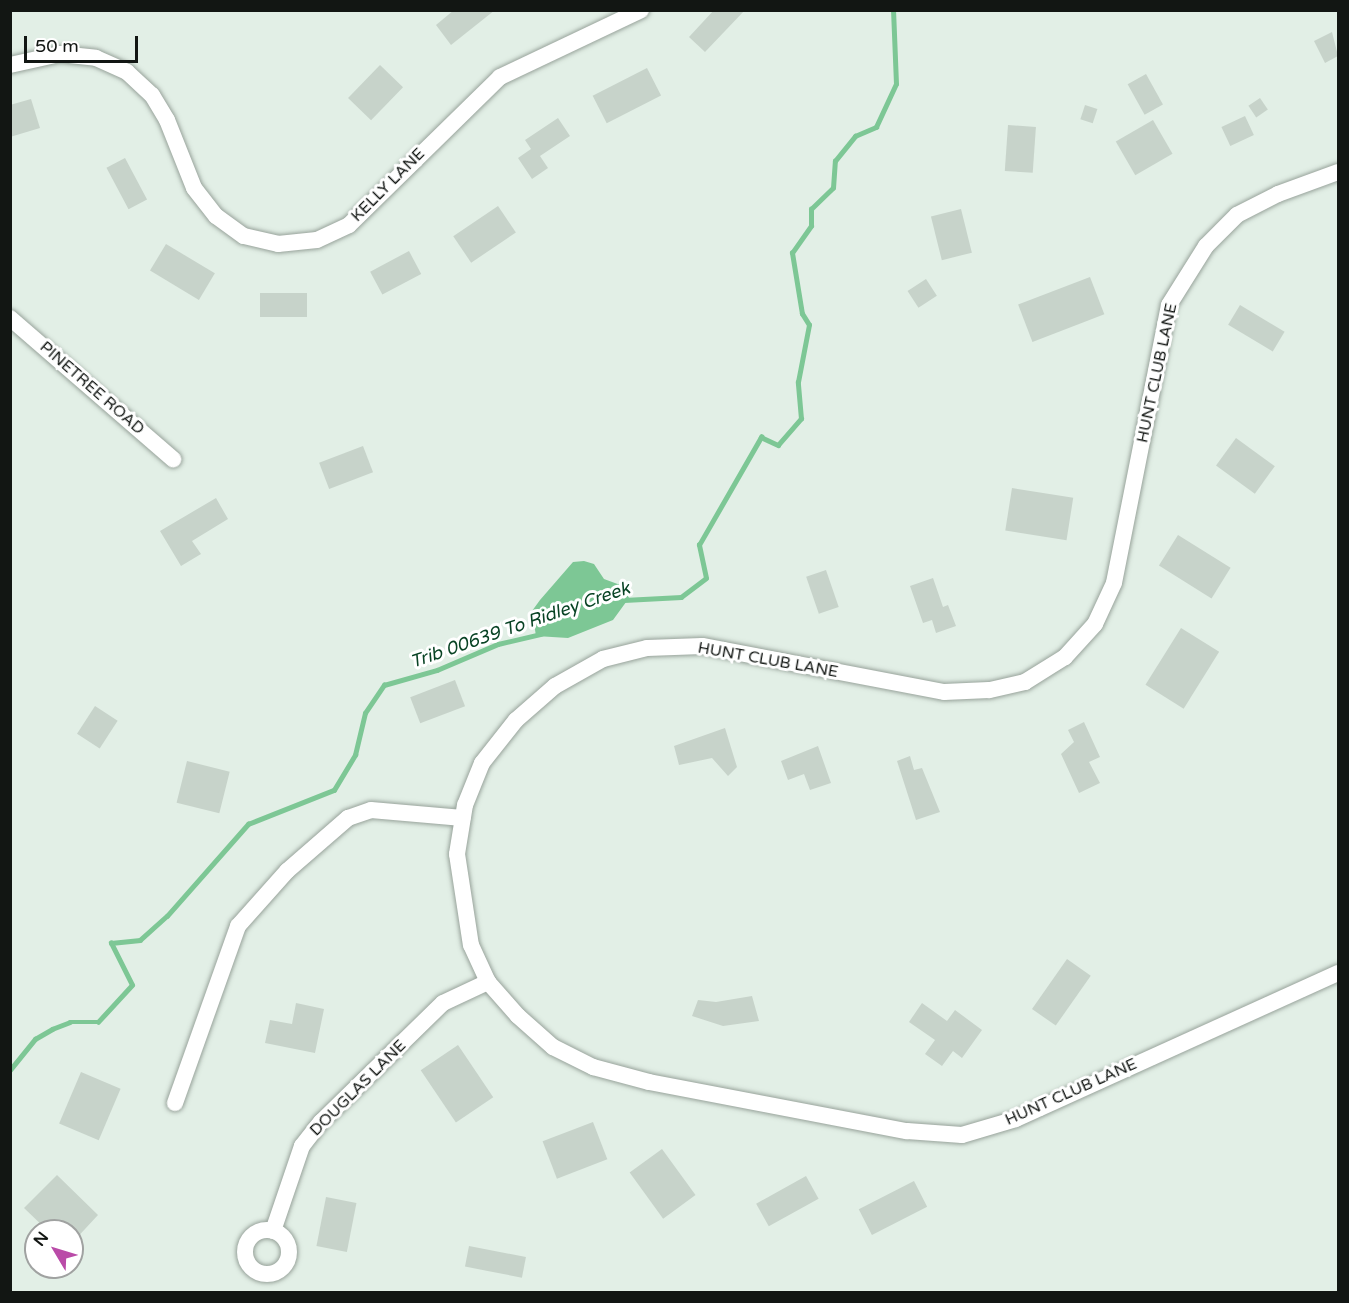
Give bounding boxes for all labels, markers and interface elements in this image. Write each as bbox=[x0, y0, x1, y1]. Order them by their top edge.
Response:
scale bar bbox=[27, 24, 141, 62]
text: 50 m bbox=[35, 35, 79, 57]
street label: KELLY LANE bbox=[347, 144, 429, 226]
street label: HUNT CLUB LANE bbox=[1133, 301, 1181, 445]
street label: PINETREE ROAD bbox=[36, 337, 148, 439]
water label: Trib 00639 To Ridley Creek bbox=[407, 577, 633, 673]
street label: HUNT CLUB LANE bbox=[696, 638, 840, 682]
street label: DOUGLAS LANE bbox=[306, 1036, 410, 1140]
street label: HUNT CLUB LANE bbox=[1002, 1054, 1140, 1130]
north arrow bbox=[24, 1219, 84, 1279]
text: N bbox=[30, 1228, 53, 1250]

